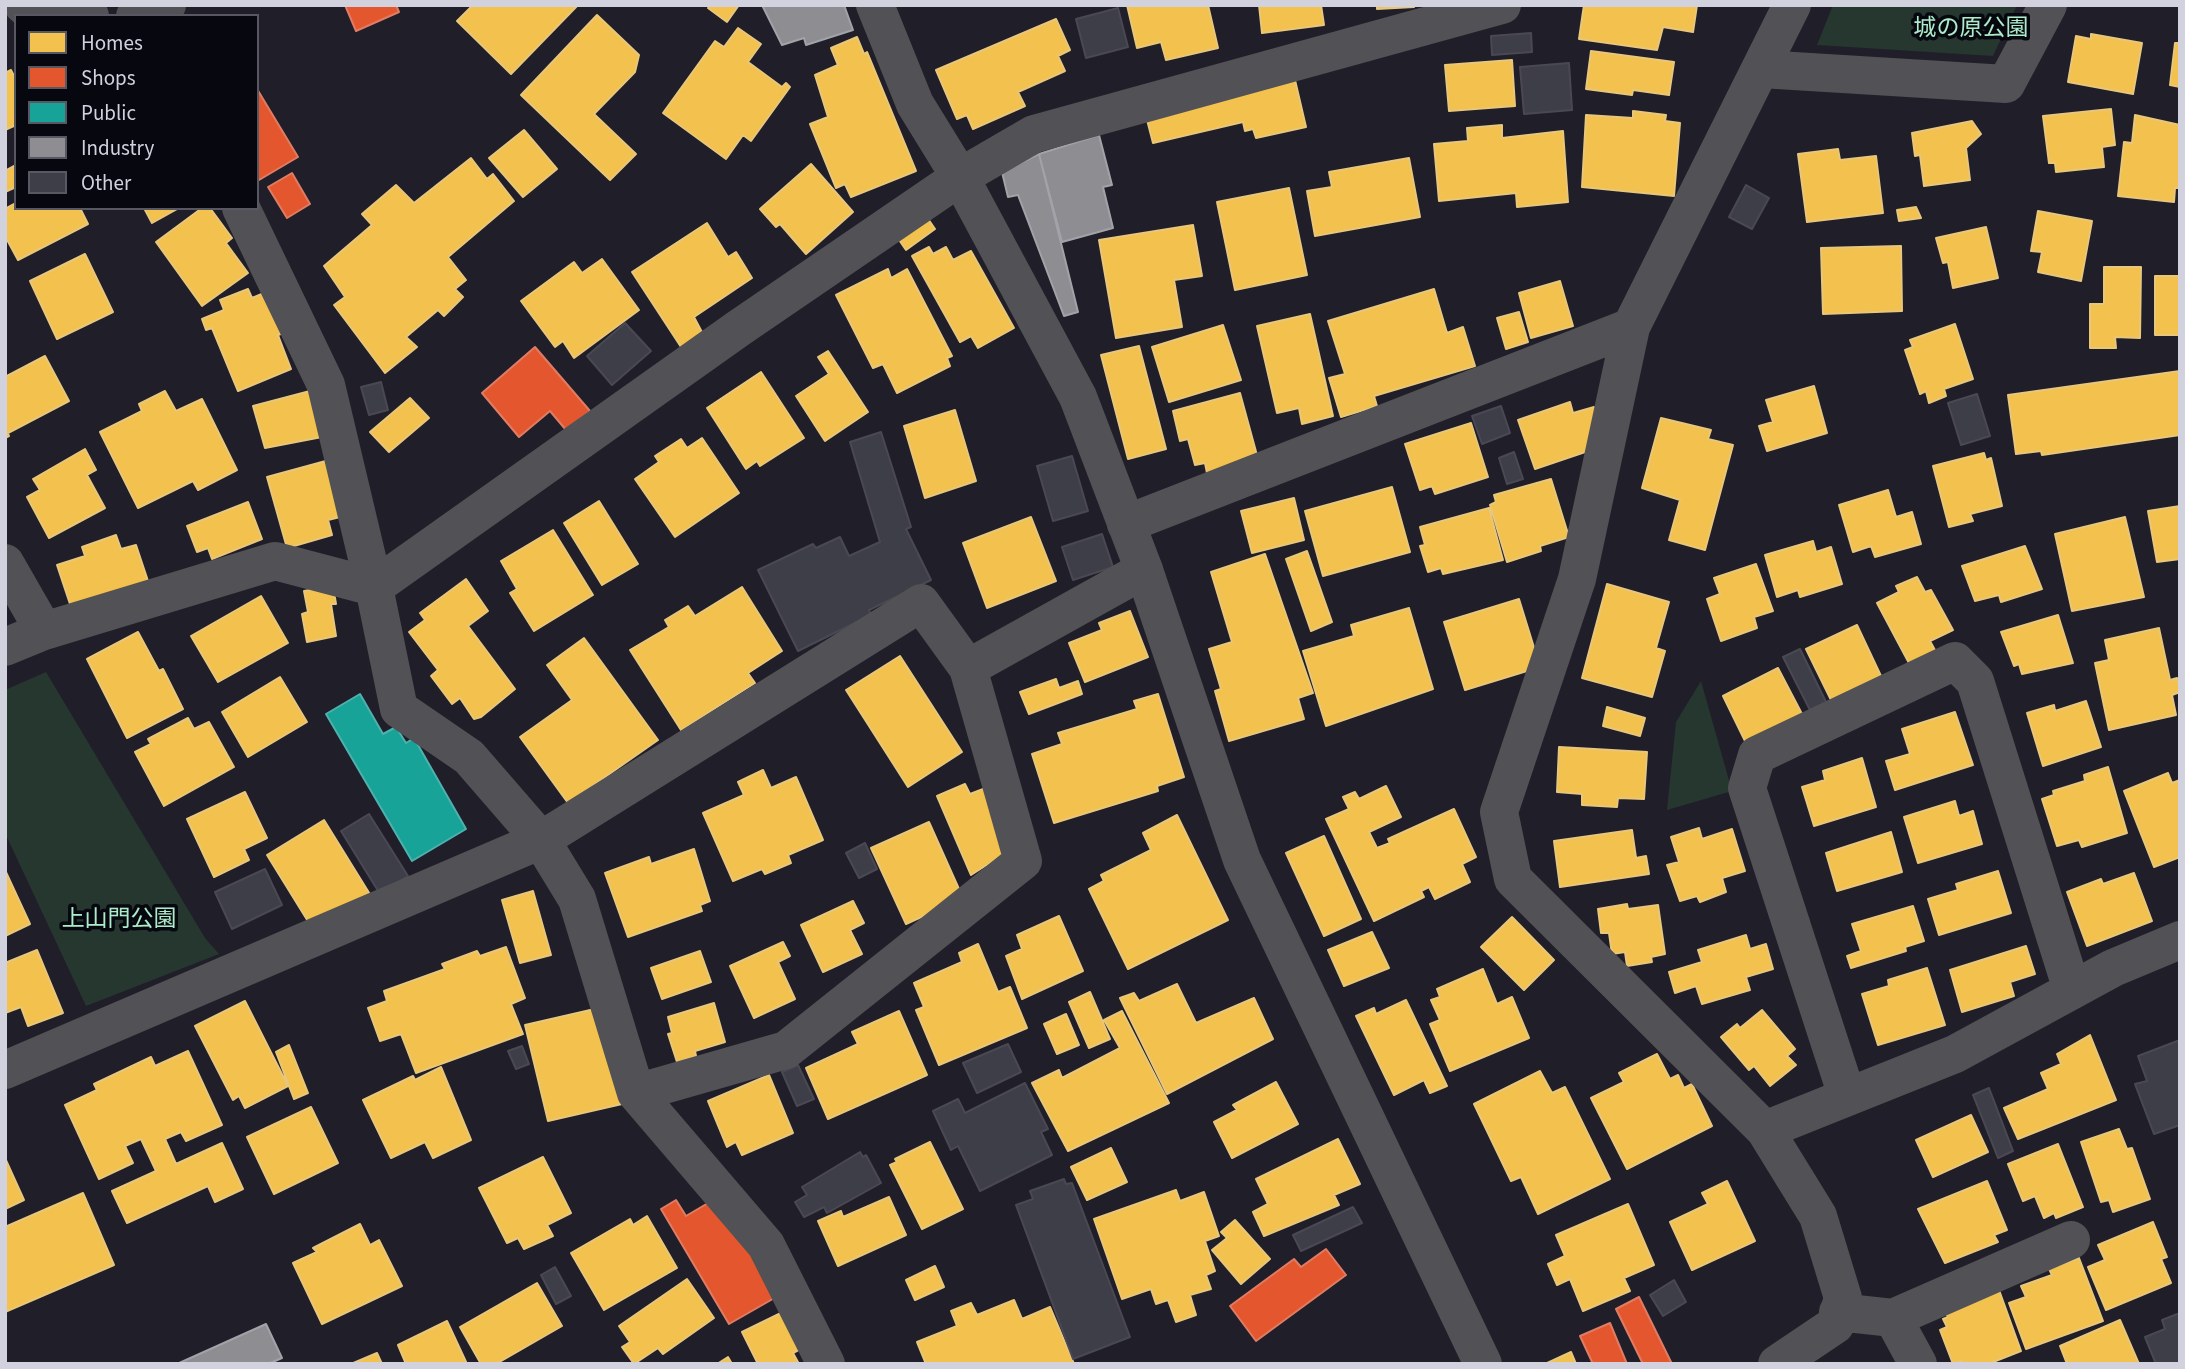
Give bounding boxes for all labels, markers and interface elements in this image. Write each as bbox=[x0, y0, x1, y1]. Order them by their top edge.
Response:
legend bbox=[14, 14, 259, 210]
park label: 城の原公園 bbox=[1914, 16, 2028, 44]
text: Homes bbox=[81, 28, 143, 58]
text: Shops bbox=[81, 63, 135, 93]
text: Public bbox=[81, 98, 136, 128]
text: Industry bbox=[81, 133, 154, 163]
text: Other bbox=[81, 168, 131, 198]
park label: 上山門公園 bbox=[62, 907, 176, 935]

